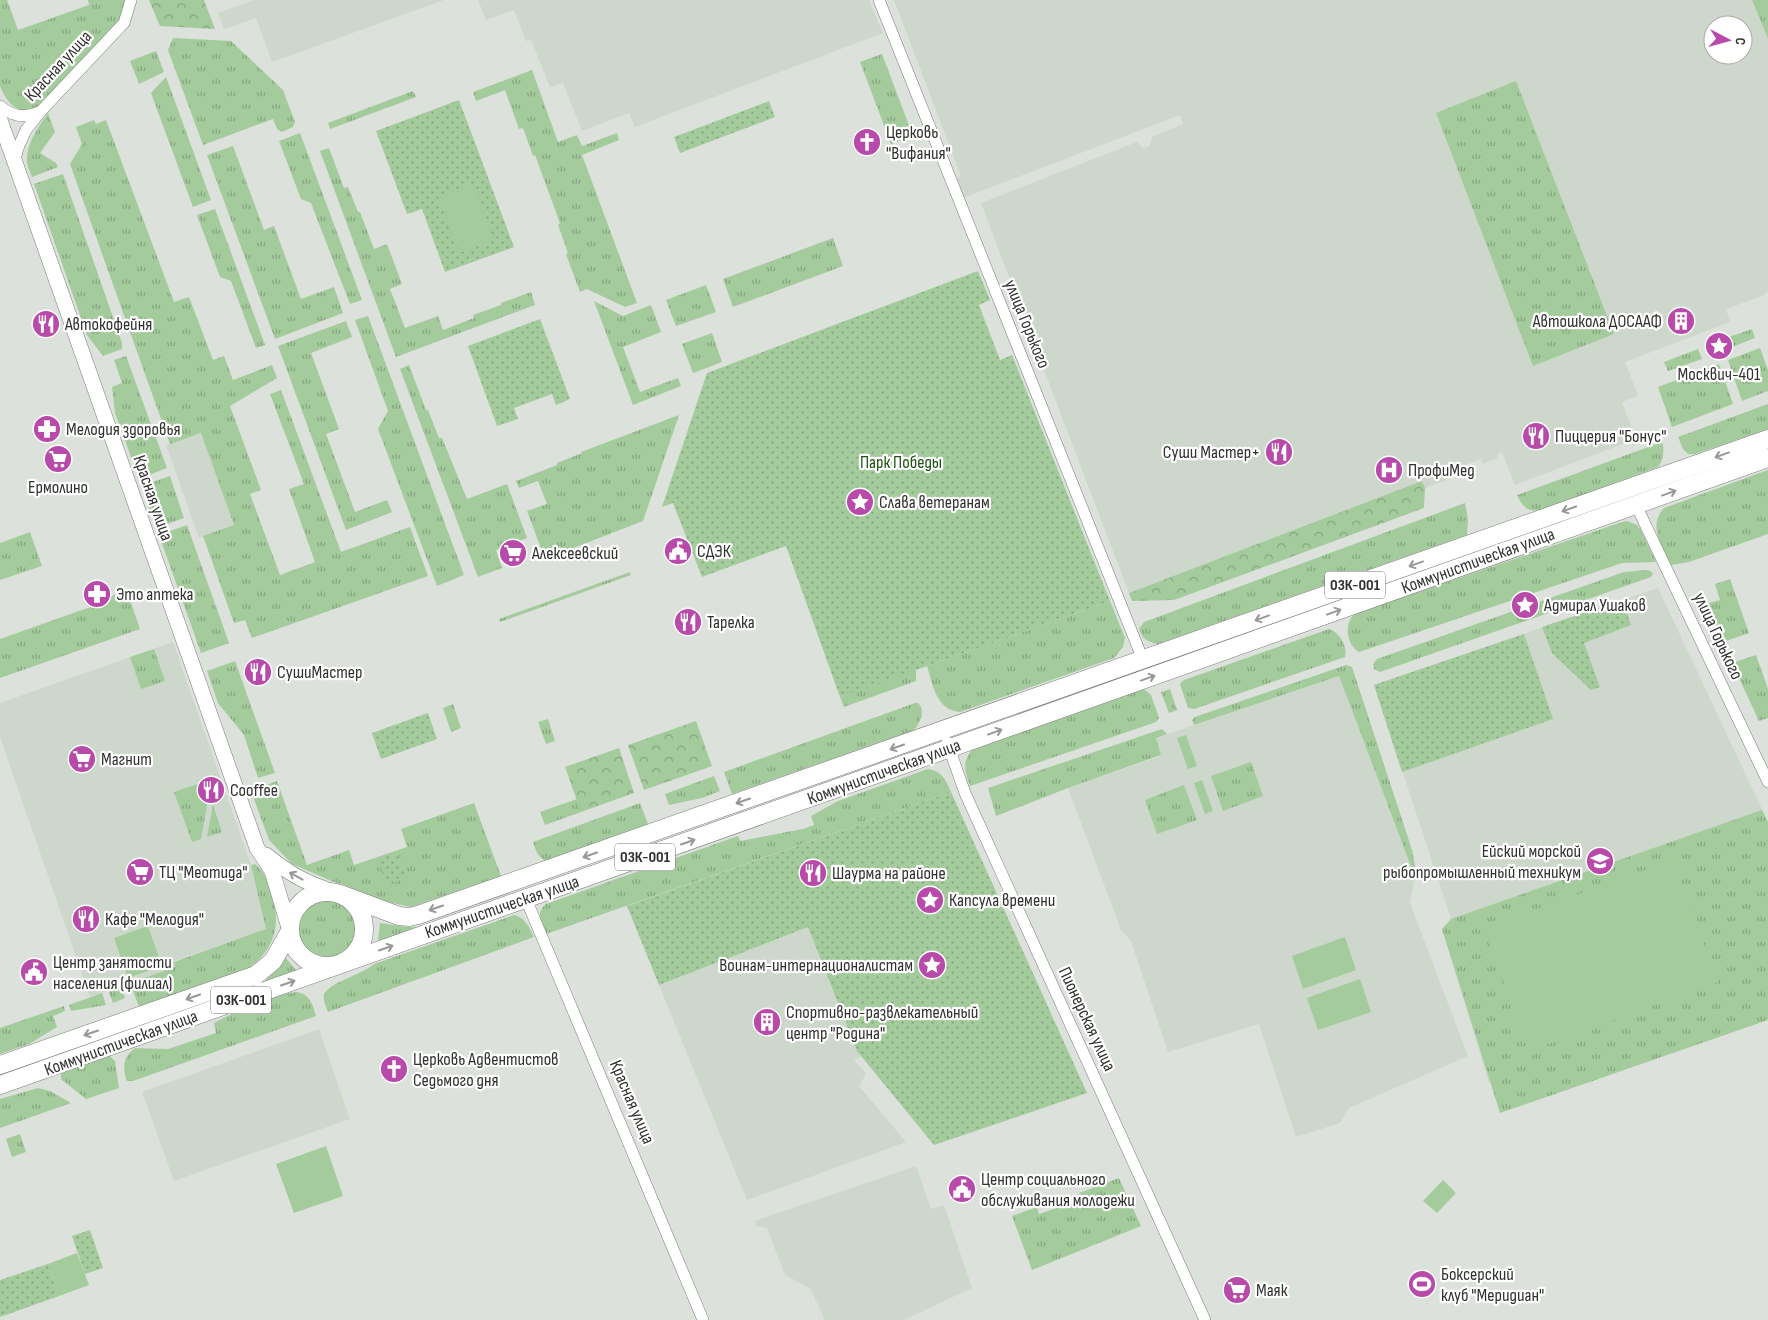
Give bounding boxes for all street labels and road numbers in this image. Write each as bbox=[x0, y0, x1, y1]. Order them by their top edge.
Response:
street label: Красная улица bbox=[20, 26, 96, 106]
street label: улица Горького bbox=[1000, 277, 1054, 371]
street label: Красная улица bbox=[129, 453, 177, 544]
street label: Коммунистическая улица bbox=[1399, 523, 1558, 598]
road number: 03К-001 bbox=[1325, 572, 1385, 598]
street label: улица Горького bbox=[1689, 589, 1747, 683]
street label: Коммунистическая улица bbox=[805, 734, 964, 809]
road number: 03К-001 bbox=[615, 844, 675, 870]
street label: Коммунистическая улица bbox=[422, 871, 582, 943]
street label: Пионерская улица bbox=[1054, 964, 1120, 1074]
road number: 03К-001 bbox=[211, 986, 271, 1014]
street label: Коммунистическая улица bbox=[42, 1005, 201, 1080]
street label: Красная улица bbox=[605, 1057, 659, 1147]

